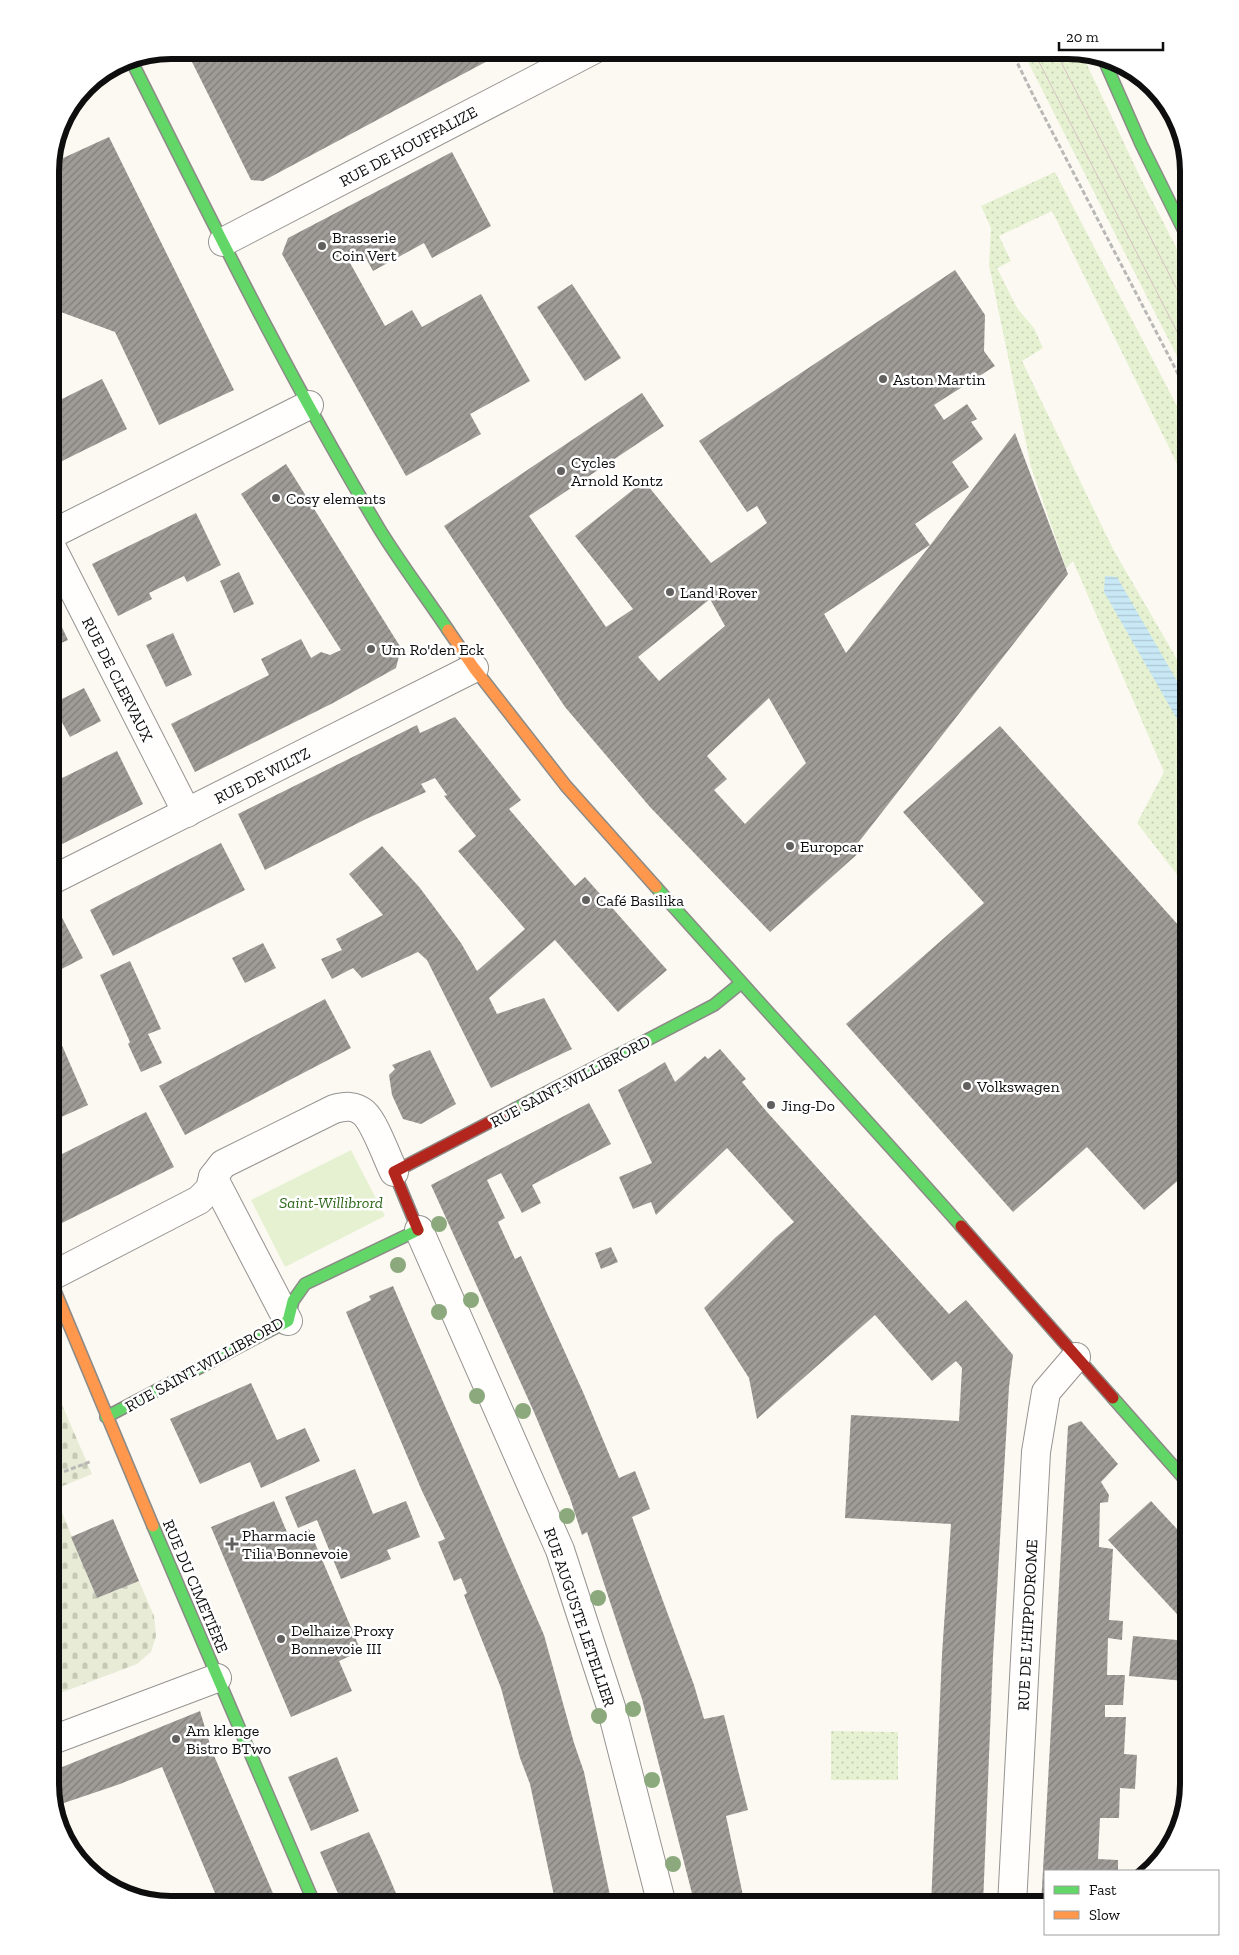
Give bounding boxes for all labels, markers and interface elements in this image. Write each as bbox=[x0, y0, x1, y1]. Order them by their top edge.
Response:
scale bar bbox=[1059, 20, 1163, 52]
text: 20 m bbox=[1066, 28, 1099, 46]
street label: RUE DE HOUFFALIZE bbox=[336, 102, 480, 191]
place label: Brasserie Coin Vert bbox=[332, 228, 397, 265]
marker: Brasserie Coin Vert bbox=[316, 240, 328, 252]
place label: Aston Martin bbox=[893, 370, 986, 389]
marker: Aston Martin bbox=[877, 373, 889, 385]
place label: Cycles Arnold Kontz bbox=[571, 453, 663, 490]
marker: Cycles Arnold Kontz bbox=[555, 465, 567, 477]
place label: Cosy elements bbox=[286, 489, 386, 508]
marker: Cosy elements bbox=[270, 492, 282, 504]
place label: Land Rover bbox=[680, 583, 758, 602]
marker: Land Rover bbox=[664, 586, 676, 598]
street label: RUE DE CLERVAUX bbox=[78, 614, 157, 744]
place label: Um Ro'den Eck bbox=[381, 640, 485, 659]
marker: Um Ro'den Eck bbox=[365, 643, 377, 655]
street label: RUE DE WILTZ bbox=[211, 743, 313, 808]
place label: Europcar bbox=[800, 837, 864, 856]
marker: Europcar bbox=[784, 840, 796, 852]
place label: Café Basilika bbox=[596, 891, 684, 910]
marker: Café Basilika bbox=[580, 894, 592, 906]
street label: RUE SAINT-WILLIBRORD bbox=[487, 1031, 653, 1132]
place label: Volkswagen bbox=[976, 1077, 1060, 1096]
marker: Volkswagen bbox=[961, 1080, 973, 1092]
place label: Jing-Do bbox=[781, 1096, 835, 1115]
marker: Jing-Do bbox=[765, 1099, 777, 1111]
park label: Saint-Willibrord bbox=[279, 1193, 383, 1212]
street label: RUE SAINT-WILLIBRORD bbox=[122, 1313, 287, 1416]
street label: RUE DU CIMETIÈRE bbox=[159, 1517, 232, 1656]
street label: RUE AUGUSTE LETELLIER bbox=[540, 1525, 619, 1709]
place label: Pharmacie Tilia Bonnevoie bbox=[242, 1526, 348, 1563]
marker: Pharmacie Tilia Bonnevoie bbox=[226, 1538, 238, 1550]
street label: RUE DE L'HIPPODROME bbox=[1014, 1539, 1041, 1711]
place label: Delhaize Proxy Bonnevoie III bbox=[291, 1621, 395, 1658]
marker: Delhaize Proxy Bonnevoie III bbox=[275, 1633, 287, 1645]
place label: Am klenge Bistro BTwo bbox=[186, 1721, 271, 1758]
marker: Am klenge Bistro BTwo bbox=[170, 1733, 182, 1745]
legend bbox=[1044, 1870, 1219, 1935]
text: Fast bbox=[1089, 1881, 1117, 1899]
text: Slow bbox=[1089, 1906, 1121, 1924]

